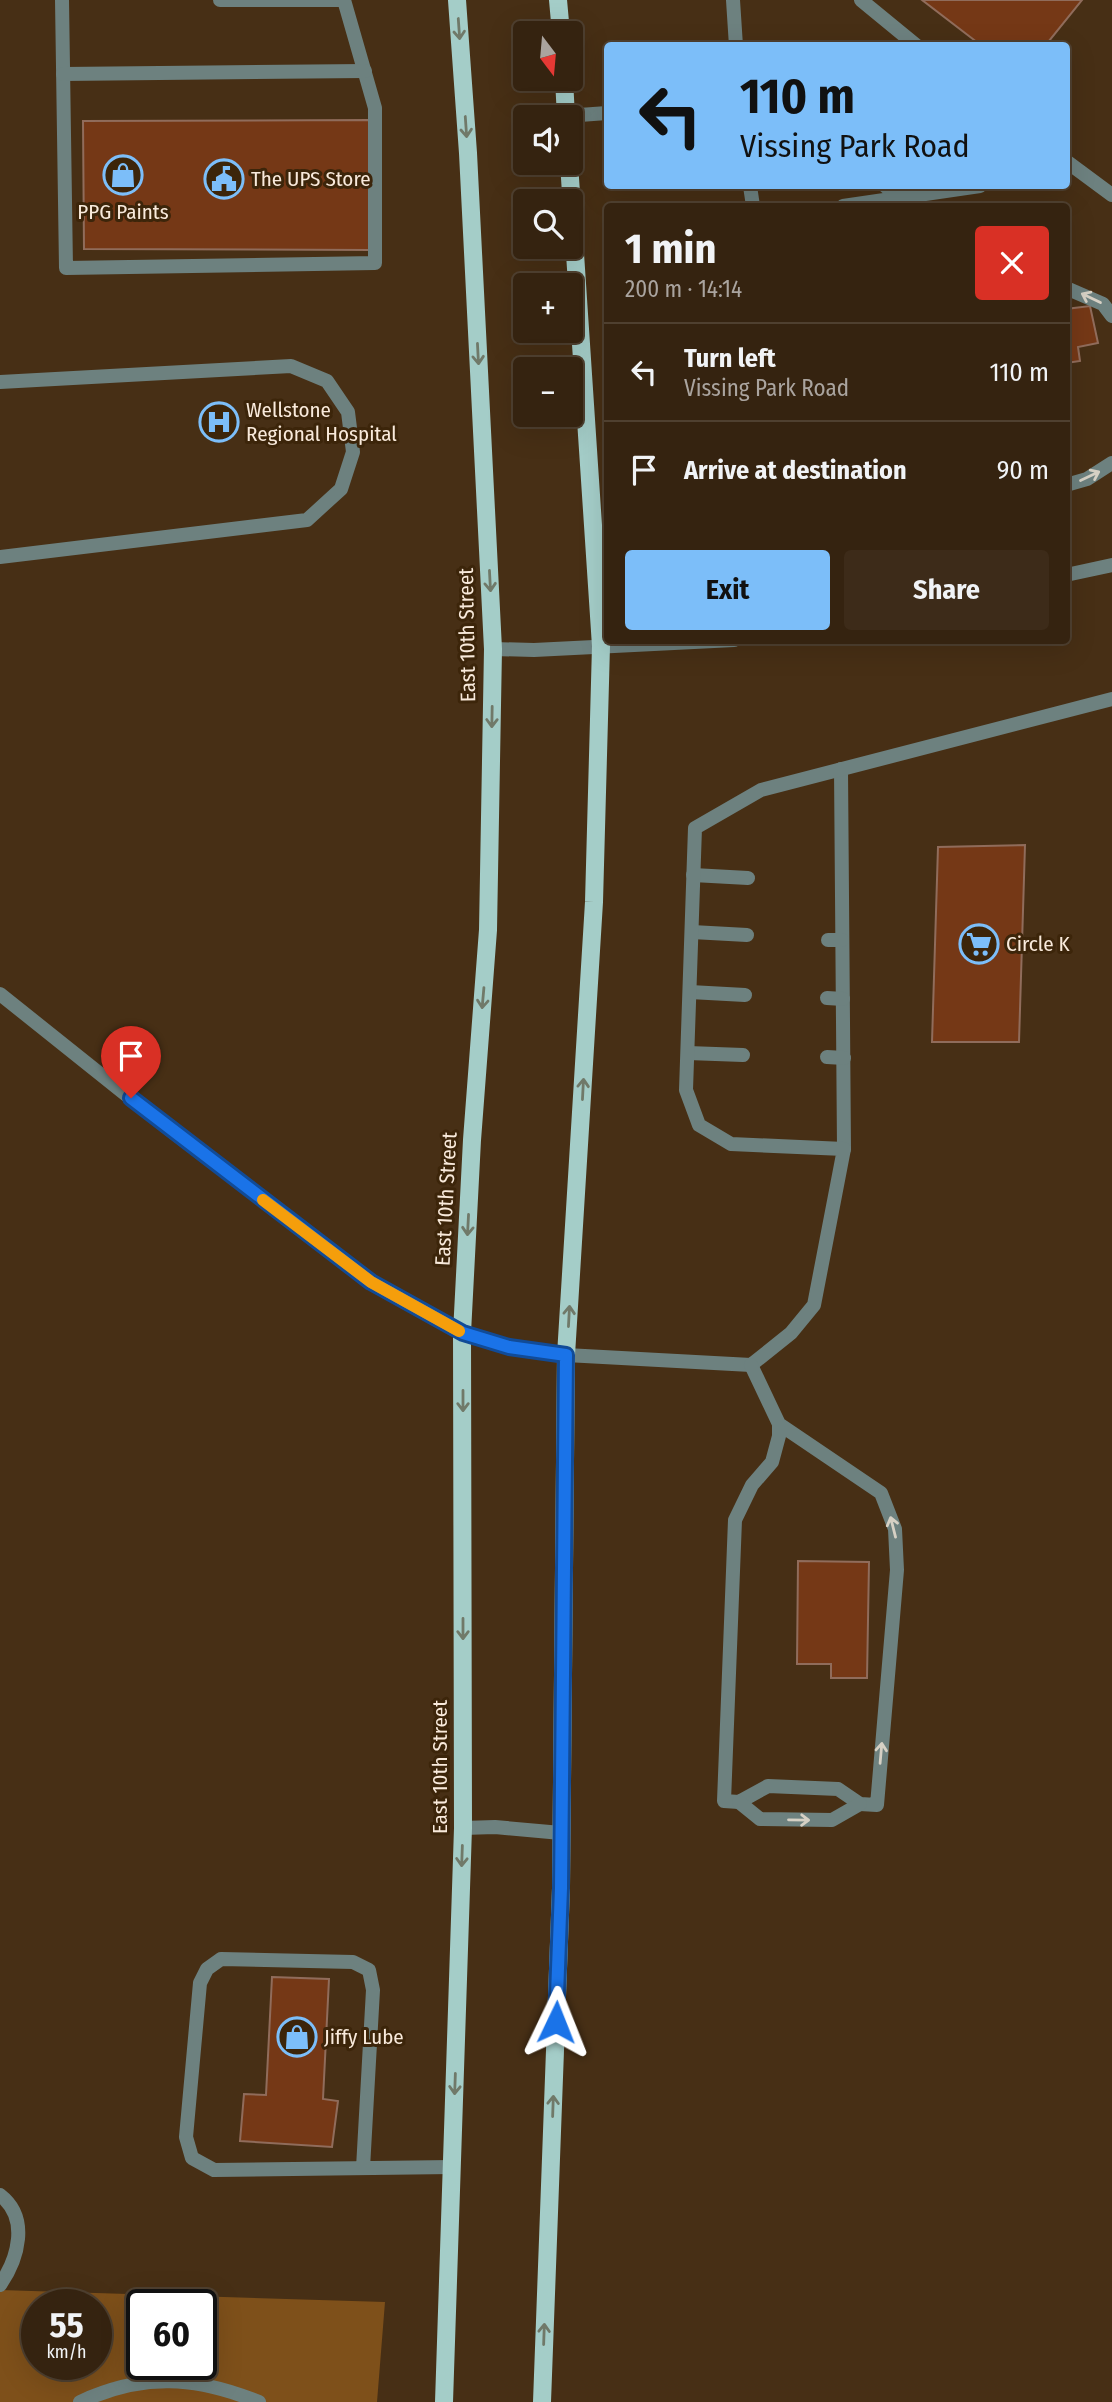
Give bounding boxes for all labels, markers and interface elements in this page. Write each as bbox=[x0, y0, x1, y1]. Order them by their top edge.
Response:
one-way arrow bbox=[453, 18, 466, 40]
north arrow bbox=[513, 21, 583, 91]
map controls bbox=[513, 21, 583, 427]
text: 110 m bbox=[740, 67, 855, 126]
icon: left bbox=[625, 70, 716, 161]
button: sound bbox=[513, 105, 583, 175]
one-way arrow bbox=[460, 115, 473, 138]
text: Vissing Park Road bbox=[740, 127, 970, 165]
shop icon: PPG Paints bbox=[102, 154, 144, 196]
public building icon: The UPS Store bbox=[203, 158, 245, 200]
place label: The UPS Store bbox=[251, 166, 371, 192]
button: search bbox=[513, 189, 583, 259]
place label: PPG Paints bbox=[77, 199, 169, 225]
text: 1 min bbox=[625, 224, 716, 274]
button: close bbox=[975, 226, 1049, 300]
button: + bbox=[513, 273, 583, 343]
text: 200 m · 14:14 bbox=[625, 275, 742, 303]
one-way arrow bbox=[1081, 291, 1102, 305]
one-way arrow bbox=[472, 342, 485, 365]
text: Turn left bbox=[684, 343, 776, 374]
icon: left bbox=[625, 353, 663, 391]
button: − bbox=[513, 357, 583, 427]
text: 110 m bbox=[989, 357, 1049, 388]
text: Vissing Park Road bbox=[684, 374, 849, 402]
place label: Wellstone Regional Hospital bbox=[246, 397, 397, 447]
hospital icon: Wellstone Regional Hospital bbox=[198, 401, 240, 443]
icon: arrive bbox=[625, 451, 663, 489]
text: Arrive at destination bbox=[684, 455, 907, 486]
text: 90 m bbox=[997, 455, 1049, 486]
one-way arrow bbox=[1079, 469, 1100, 482]
button: Exit bbox=[625, 550, 830, 630]
button: Share bbox=[844, 550, 1049, 630]
street label: East 10th Street bbox=[453, 568, 481, 702]
one-way arrow bbox=[483, 570, 496, 593]
one-way arrow bbox=[485, 705, 499, 728]
supermarket icon: Circle K bbox=[958, 923, 1000, 965]
place label: Circle K bbox=[1006, 931, 1070, 957]
one-way arrow bbox=[476, 986, 489, 1009]
pin bbox=[101, 1026, 161, 1098]
icon: arrive bbox=[112, 1037, 150, 1075]
one-way arrow bbox=[576, 1077, 589, 1100]
street label: East 10th Street bbox=[430, 1131, 462, 1267]
one-way arrow bbox=[461, 1213, 474, 1236]
one-way arrow bbox=[562, 1304, 575, 1327]
one-way arrow bbox=[456, 1390, 470, 1413]
one-way arrow bbox=[886, 1516, 899, 1539]
one-way arrow bbox=[456, 1617, 470, 1640]
street label: East 10th Street bbox=[427, 1700, 453, 1834]
one-way arrow bbox=[875, 1742, 888, 1765]
one-way arrow bbox=[787, 1813, 810, 1827]
one-way arrow bbox=[455, 1845, 469, 1868]
position arrow bbox=[519, 1985, 593, 2059]
shop icon: Jiffy Lube bbox=[276, 2016, 318, 2058]
place label: Jiffy Lube bbox=[324, 2024, 404, 2050]
one-way arrow bbox=[448, 2072, 461, 2095]
one-way arrow bbox=[546, 2095, 559, 2118]
speed limit sign: 60 bbox=[126, 2289, 217, 2380]
text: 55 bbox=[49, 2304, 84, 2346]
one-way arrow bbox=[538, 2323, 551, 2346]
text: km/h bbox=[46, 2341, 87, 2363]

